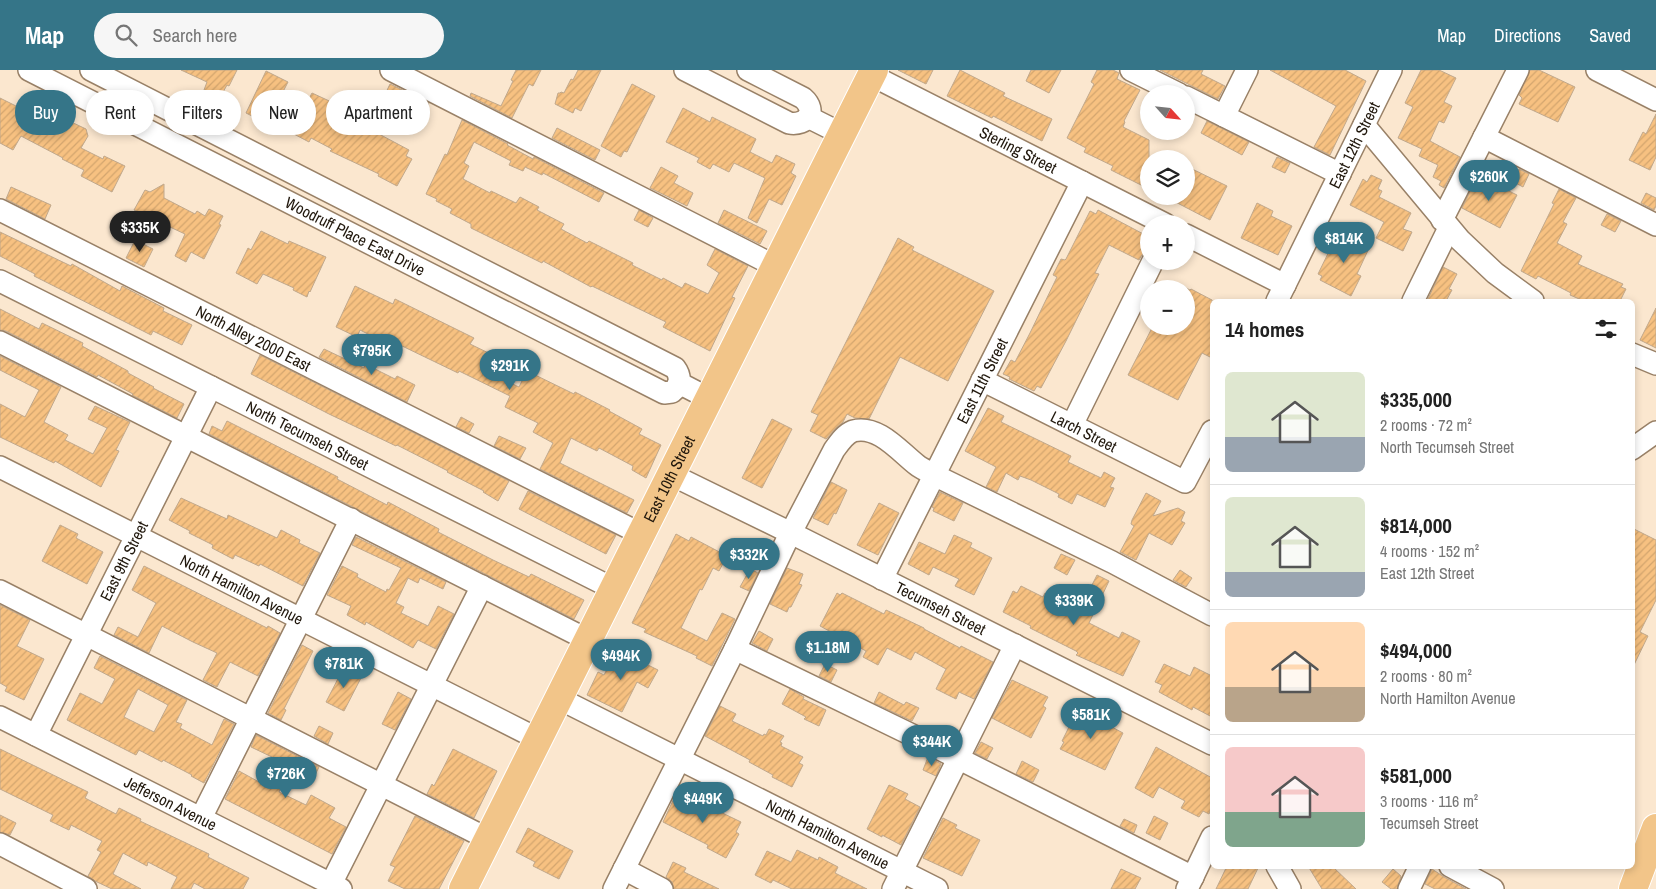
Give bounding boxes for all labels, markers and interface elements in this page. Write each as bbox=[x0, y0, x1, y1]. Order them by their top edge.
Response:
search box bbox=[94, 13, 444, 58]
text: Map bbox=[25, 19, 64, 51]
icon: search bbox=[112, 21, 140, 49]
text: Search here bbox=[152, 22, 237, 48]
text: Map bbox=[1437, 23, 1466, 48]
text: Directions bbox=[1494, 23, 1561, 48]
text: Saved bbox=[1589, 23, 1631, 48]
north arrow bbox=[1140, 85, 1195, 140]
map controls bbox=[1140, 85, 1195, 335]
chip: Buy bbox=[15, 90, 76, 135]
chip: Rent bbox=[86, 90, 154, 135]
chip: Filters bbox=[164, 90, 241, 135]
chip: New bbox=[251, 90, 316, 135]
chip: Apartment bbox=[326, 90, 430, 135]
street label: East 12th Street bbox=[1323, 98, 1385, 192]
street label: Sterling Street bbox=[976, 121, 1061, 179]
button: layers bbox=[1140, 150, 1195, 205]
pin: $260K bbox=[1454, 160, 1524, 202]
text: $260K bbox=[1470, 165, 1508, 187]
street label: Woodruff Place East Drive bbox=[281, 191, 429, 281]
pin: $335K bbox=[105, 210, 175, 253]
button: + bbox=[1140, 215, 1195, 270]
text: $335K bbox=[121, 216, 159, 238]
pin: $814K bbox=[1309, 222, 1379, 264]
text: $814K bbox=[1325, 227, 1363, 249]
button: − bbox=[1140, 280, 1195, 335]
street label: North Alley 2000 East bbox=[192, 300, 315, 377]
text: 14 homes bbox=[1225, 315, 1304, 344]
icon: filters bbox=[1592, 315, 1620, 343]
pin: $795K bbox=[337, 334, 407, 376]
street label: East 11th Street bbox=[951, 334, 1013, 427]
text: $795K bbox=[353, 339, 391, 361]
pin: $291K bbox=[475, 348, 545, 391]
text: $291K bbox=[491, 354, 529, 376]
text: $335,000 bbox=[1380, 385, 1452, 414]
icon: home bbox=[1265, 392, 1325, 452]
street label: North Tecumseh Street bbox=[243, 395, 373, 475]
street label: Larch Street bbox=[1047, 405, 1121, 457]
text: 2 rooms · 72 m² bbox=[1380, 414, 1472, 436]
street label: East 10th Street bbox=[638, 431, 700, 526]
text: North Tecumseh Street bbox=[1380, 436, 1514, 458]
text: $814,000 bbox=[1380, 511, 1452, 540]
street label: East 9th Street bbox=[94, 517, 153, 605]
icon: home bbox=[1265, 517, 1325, 577]
pin: $332K bbox=[714, 538, 784, 580]
text: 4 rooms · 152 m² bbox=[1380, 540, 1479, 562]
text: $332K bbox=[730, 543, 768, 565]
street label: North Hamilton Avenue bbox=[176, 549, 307, 630]
text: East 12th Street bbox=[1380, 562, 1474, 584]
street label: Tecumseh Street bbox=[892, 576, 990, 640]
pin: $339K bbox=[1039, 584, 1109, 626]
text: $339K bbox=[1055, 589, 1093, 611]
pin: $1.18M bbox=[787, 630, 869, 673]
text: $1.18M bbox=[806, 636, 850, 658]
text: $494,000 bbox=[1380, 636, 1452, 665]
pin: $494K bbox=[586, 638, 656, 681]
icon: home bbox=[1265, 642, 1325, 702]
text: $494K bbox=[602, 644, 640, 666]
pin: $781K bbox=[309, 646, 379, 689]
text: $781K bbox=[325, 652, 363, 674]
text: 2 rooms · 80 m² bbox=[1380, 665, 1472, 687]
text: North Hamilton Avenue bbox=[1380, 687, 1515, 709]
pin: $581K bbox=[1056, 698, 1126, 740]
text: $581K bbox=[1072, 703, 1110, 725]
pin: $344K bbox=[897, 724, 967, 767]
text: $344K bbox=[913, 730, 951, 752]
pin: $726K bbox=[251, 756, 321, 799]
text: $581,000 bbox=[1380, 761, 1452, 790]
text: $726K bbox=[267, 762, 305, 784]
icon: home bbox=[1265, 767, 1325, 827]
street label: Jefferson Avenue bbox=[120, 770, 221, 836]
pin: $449K bbox=[668, 782, 738, 824]
text: $449K bbox=[684, 787, 722, 809]
text: 3 rooms · 116 m² bbox=[1380, 790, 1478, 812]
street label: North Hamilton Avenue bbox=[762, 794, 893, 874]
text: Tecumseh Street bbox=[1380, 812, 1478, 834]

